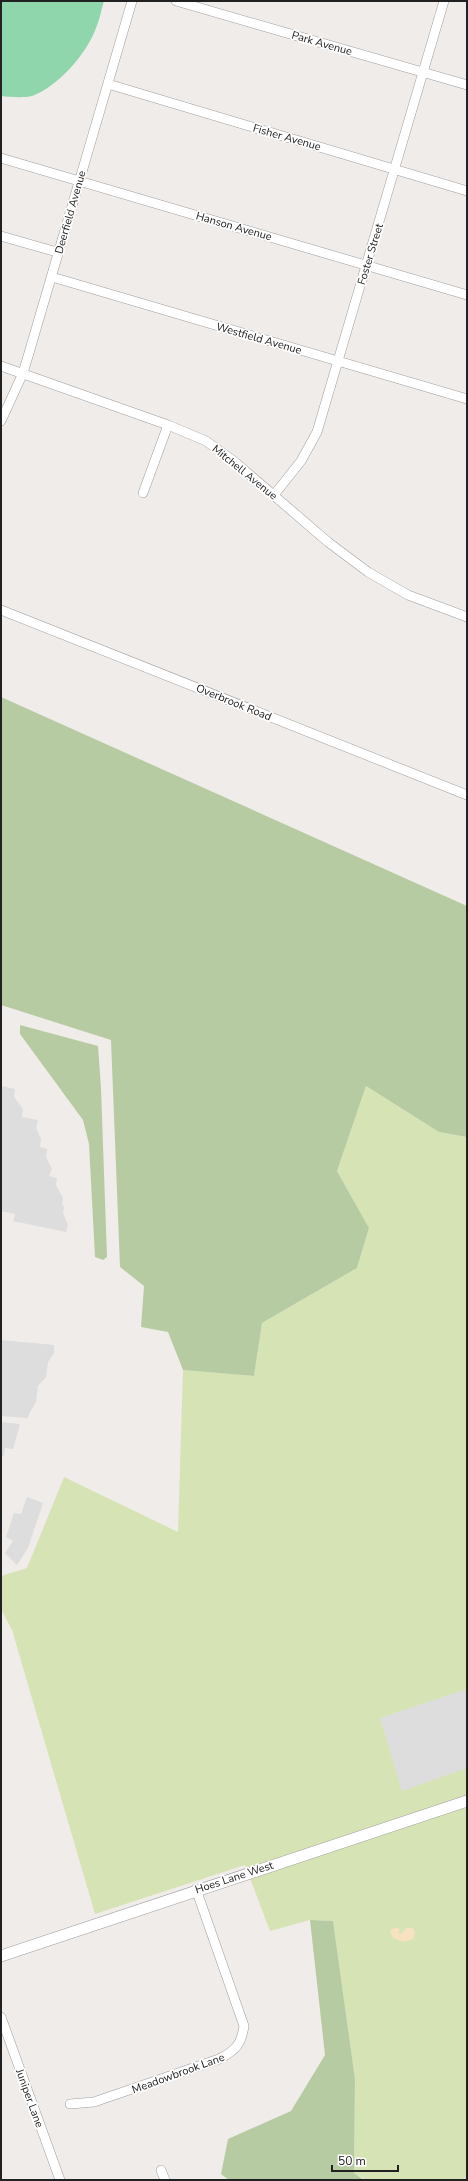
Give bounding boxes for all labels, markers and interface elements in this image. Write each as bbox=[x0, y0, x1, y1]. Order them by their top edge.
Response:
street label: Park Avenue bbox=[290, 28, 354, 59]
street label: Fisher Avenue bbox=[251, 121, 323, 154]
street label: Deerfield Avenue bbox=[51, 169, 90, 256]
street label: Hanson Avenue bbox=[194, 208, 274, 245]
street label: Foster Street bbox=[354, 221, 387, 287]
street label: Westfield Avenue bbox=[214, 319, 304, 358]
street label: Mitchell Avenue bbox=[209, 441, 280, 503]
street label: Overbrook Road bbox=[194, 680, 274, 724]
street label: Hoes Lane West bbox=[193, 1858, 275, 1897]
street label: Meadowbrook Lane bbox=[130, 2050, 227, 2097]
street label: Juniper Lane bbox=[12, 2066, 47, 2130]
scale bar bbox=[332, 2147, 398, 2173]
text: 50 m bbox=[338, 2153, 366, 2169]

